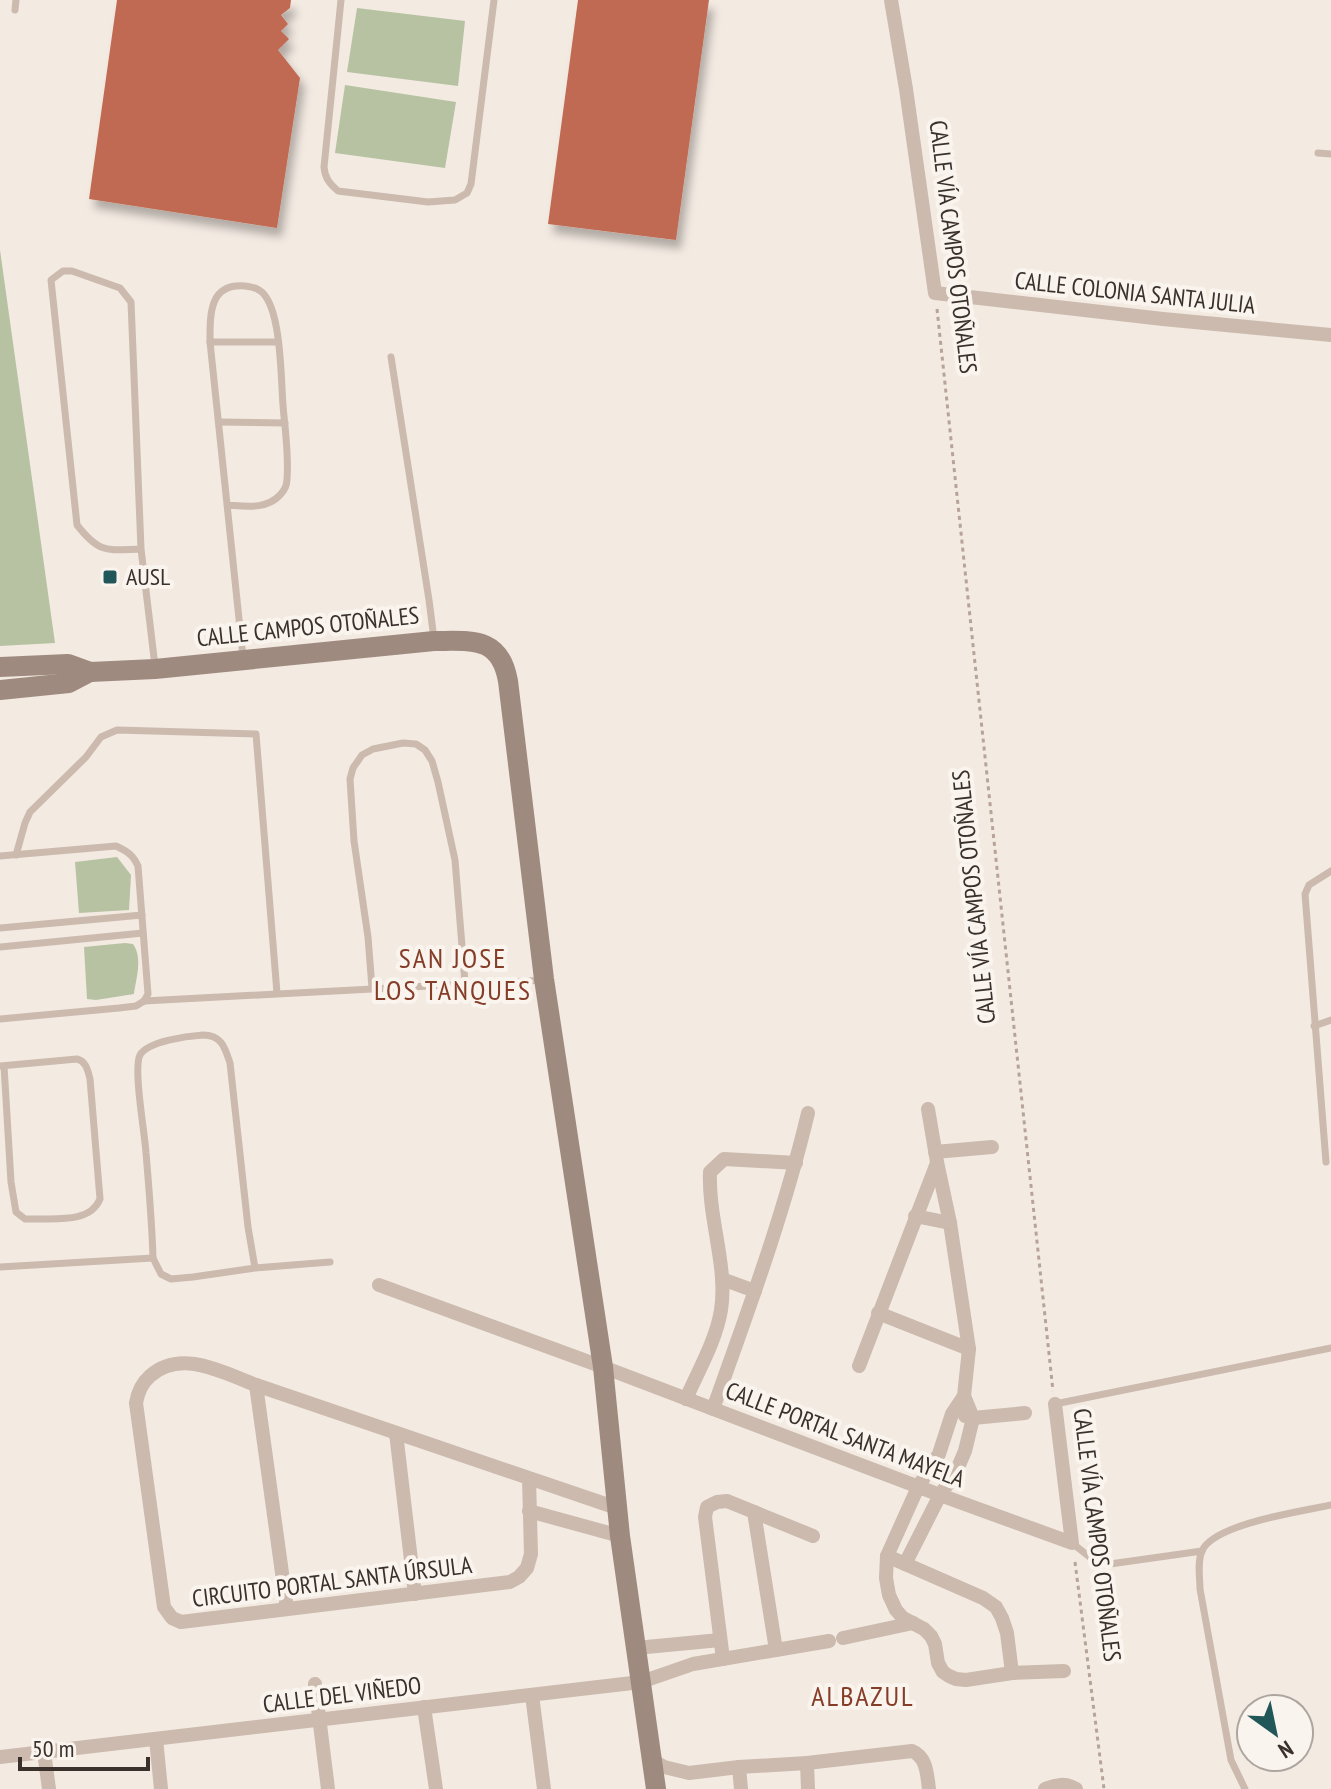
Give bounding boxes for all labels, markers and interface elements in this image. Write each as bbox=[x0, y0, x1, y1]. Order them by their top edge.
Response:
street label: CALLE VÍA CAMPOS OTOÑALES bbox=[923, 119, 984, 375]
street label: CALLE COLONIA SANTA JULIA bbox=[1013, 264, 1257, 321]
place label: AUSL bbox=[126, 561, 170, 592]
marker: AUSL bbox=[101, 568, 119, 586]
street label: CALLE CAMPOS OTOÑALES bbox=[195, 599, 421, 654]
street label: CALLE VÍA CAMPOS OTOÑALES bbox=[945, 769, 1002, 1025]
district label: SAN JOSE LOS TANQUES bbox=[374, 939, 532, 1008]
street label: CALLE PORTAL SANTA MAYELA bbox=[721, 1375, 970, 1495]
street label: CALLE VÍA CAMPOS OTOÑALES bbox=[1067, 1407, 1128, 1663]
street label: CIRCUITO PORTAL SANTA ÚRSULA bbox=[190, 1549, 474, 1614]
street label: CALLE DEL VIÑEDO bbox=[261, 1669, 423, 1720]
district label: ALBAZUL bbox=[811, 1677, 915, 1714]
north arrow bbox=[1235, 1693, 1315, 1773]
scale bar bbox=[20, 1721, 148, 1771]
text: 50 m bbox=[32, 1733, 74, 1764]
text: N bbox=[1273, 1735, 1299, 1765]

